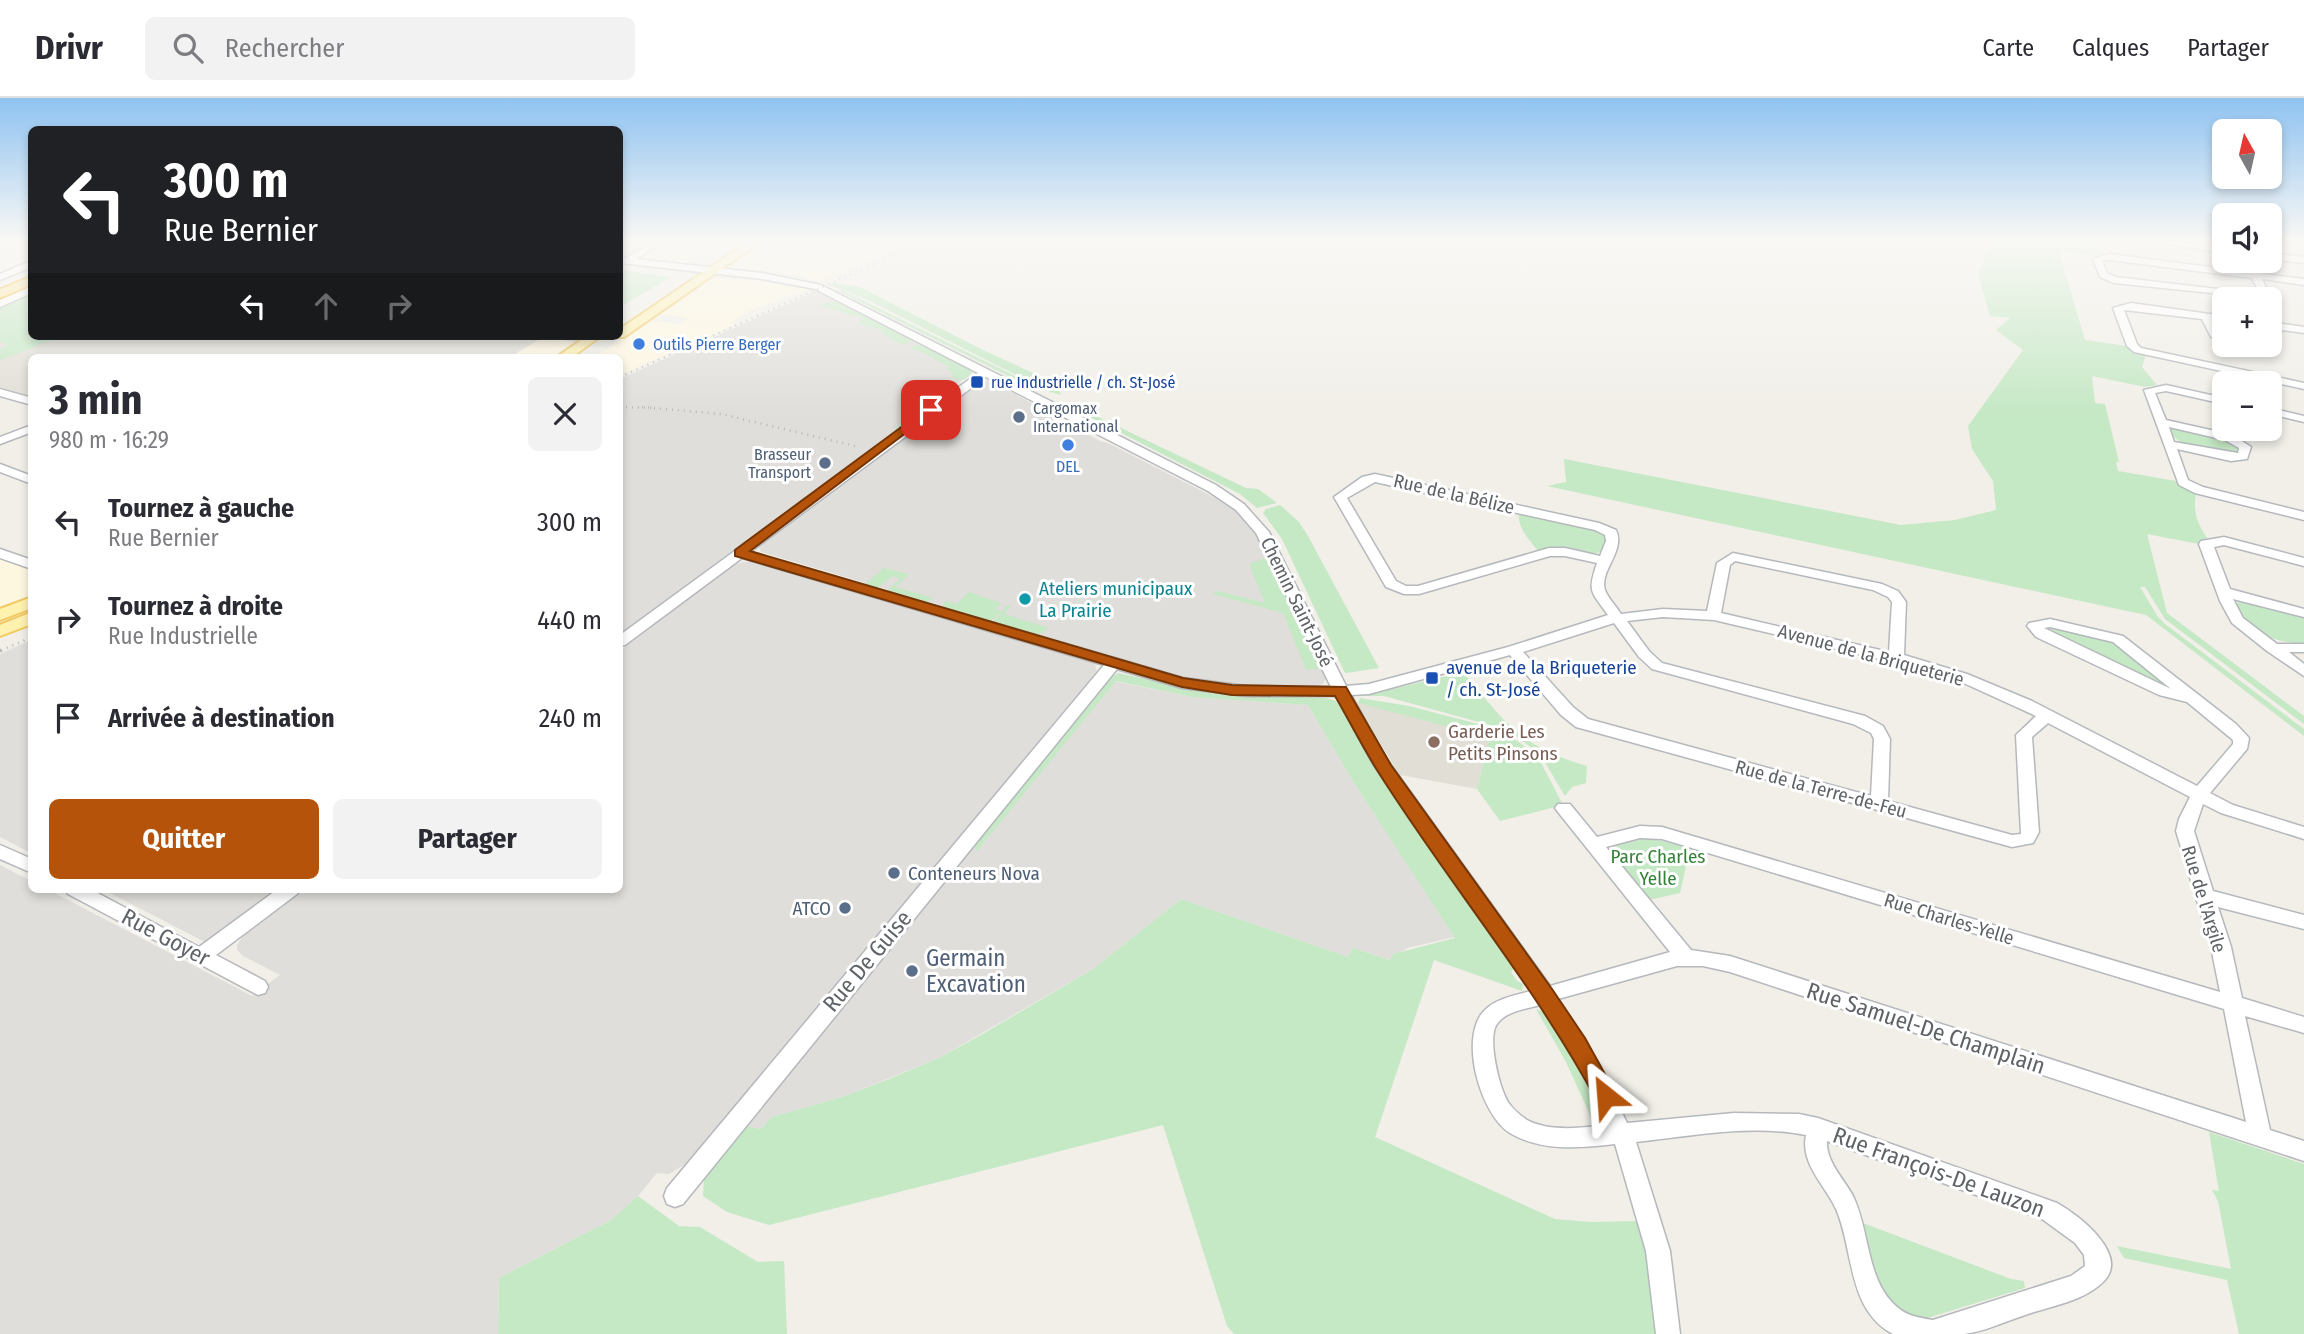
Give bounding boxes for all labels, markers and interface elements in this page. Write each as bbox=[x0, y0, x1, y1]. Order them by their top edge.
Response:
search box bbox=[145, 17, 635, 80]
text: Drivr bbox=[35, 28, 103, 68]
icon: search bbox=[169, 29, 207, 67]
text: Rechercher bbox=[225, 33, 344, 64]
text: Carte bbox=[1983, 34, 2034, 62]
text: Calques bbox=[2072, 34, 2149, 62]
text: Partager bbox=[2187, 34, 2269, 62]
north arrow bbox=[2212, 119, 2282, 189]
map controls bbox=[2212, 119, 2282, 441]
text: 300 m bbox=[164, 151, 288, 210]
icon: left bbox=[49, 154, 140, 245]
button: sound bbox=[2212, 203, 2282, 273]
text: Rue Bernier bbox=[164, 211, 318, 249]
icon: left bbox=[234, 287, 272, 325]
icon: ahead bbox=[307, 287, 345, 325]
icon: right bbox=[380, 287, 418, 325]
button: + bbox=[2212, 287, 2282, 357]
place label: Outils Pierre Berger bbox=[653, 335, 781, 354]
marker: Outils Pierre Berger bbox=[631, 336, 647, 352]
button: − bbox=[2212, 371, 2282, 441]
place label: rue Industrielle / ch. St-José bbox=[991, 373, 1175, 392]
marker: rue Industrielle / ch. St-José bbox=[969, 374, 985, 390]
text: 3 min bbox=[49, 375, 143, 425]
button: close bbox=[528, 377, 602, 451]
pin bbox=[901, 380, 961, 440]
icon: arrive bbox=[912, 391, 950, 429]
place label: Cargomax International bbox=[1033, 399, 1118, 436]
marker: Cargomax International bbox=[1011, 409, 1027, 425]
text: 980 m · 16:29 bbox=[49, 426, 169, 454]
marker: DEL bbox=[1060, 437, 1076, 453]
place label: Brasseur Transport bbox=[748, 445, 812, 482]
marker: Brasseur Transport bbox=[817, 455, 833, 471]
place label: DEL bbox=[1056, 457, 1080, 476]
street label: Rue de la Bélize bbox=[1391, 469, 1517, 519]
text: Tournez à gauche bbox=[108, 493, 294, 524]
icon: left bbox=[49, 503, 87, 541]
text: 300 m bbox=[537, 507, 602, 538]
text: Rue Bernier bbox=[108, 524, 219, 552]
street label: Chemin Saint-José bbox=[1256, 533, 1338, 671]
place label: Ateliers municipaux La Prairie bbox=[1039, 577, 1193, 622]
text: Tournez à droite bbox=[108, 591, 283, 622]
marker: Ateliers municipaux La Prairie bbox=[1017, 591, 1033, 607]
icon: right bbox=[49, 601, 87, 639]
text: 440 m bbox=[537, 605, 602, 636]
street label: Avenue de la Briqueterie bbox=[1775, 619, 1967, 691]
text: Rue Industrielle bbox=[108, 622, 258, 650]
place label: avenue de la Briqueterie / ch. St-José bbox=[1446, 656, 1637, 701]
marker: avenue de la Briqueterie / ch. St-José bbox=[1424, 670, 1440, 686]
icon: arrive bbox=[49, 699, 87, 737]
text: Arrivée à destination bbox=[108, 703, 335, 734]
text: 240 m bbox=[539, 703, 602, 734]
place label: Garderie Les Petits Pinsons bbox=[1448, 720, 1558, 765]
marker: Garderie Les Petits Pinsons bbox=[1426, 734, 1442, 750]
street label: Rue de la Terre-de-Feu bbox=[1733, 755, 1909, 823]
button: Quitter bbox=[49, 799, 319, 879]
button: Partager bbox=[333, 799, 602, 879]
street label: Rue de l'Argile bbox=[2177, 843, 2231, 955]
park label: Parc Charles Yelle bbox=[1611, 845, 1705, 890]
place label: Conteneurs Nova bbox=[908, 862, 1040, 885]
marker: Conteneurs Nova bbox=[886, 865, 902, 881]
street label: Rue Charles-Yelle bbox=[1881, 888, 2017, 950]
place label: ATCO bbox=[793, 897, 831, 920]
marker: ATCO bbox=[837, 900, 853, 916]
street label: Rue Goyer bbox=[117, 902, 215, 972]
street label: Rue De Guise bbox=[817, 905, 917, 1017]
place label: Germain Excavation bbox=[926, 944, 1026, 998]
marker: Germain Excavation bbox=[904, 963, 920, 979]
street label: Rue Samuel-De Champlain bbox=[1803, 976, 2049, 1080]
position arrow bbox=[1569, 1059, 1643, 1133]
street label: Rue François-De Lauzon bbox=[1829, 1121, 2049, 1223]

